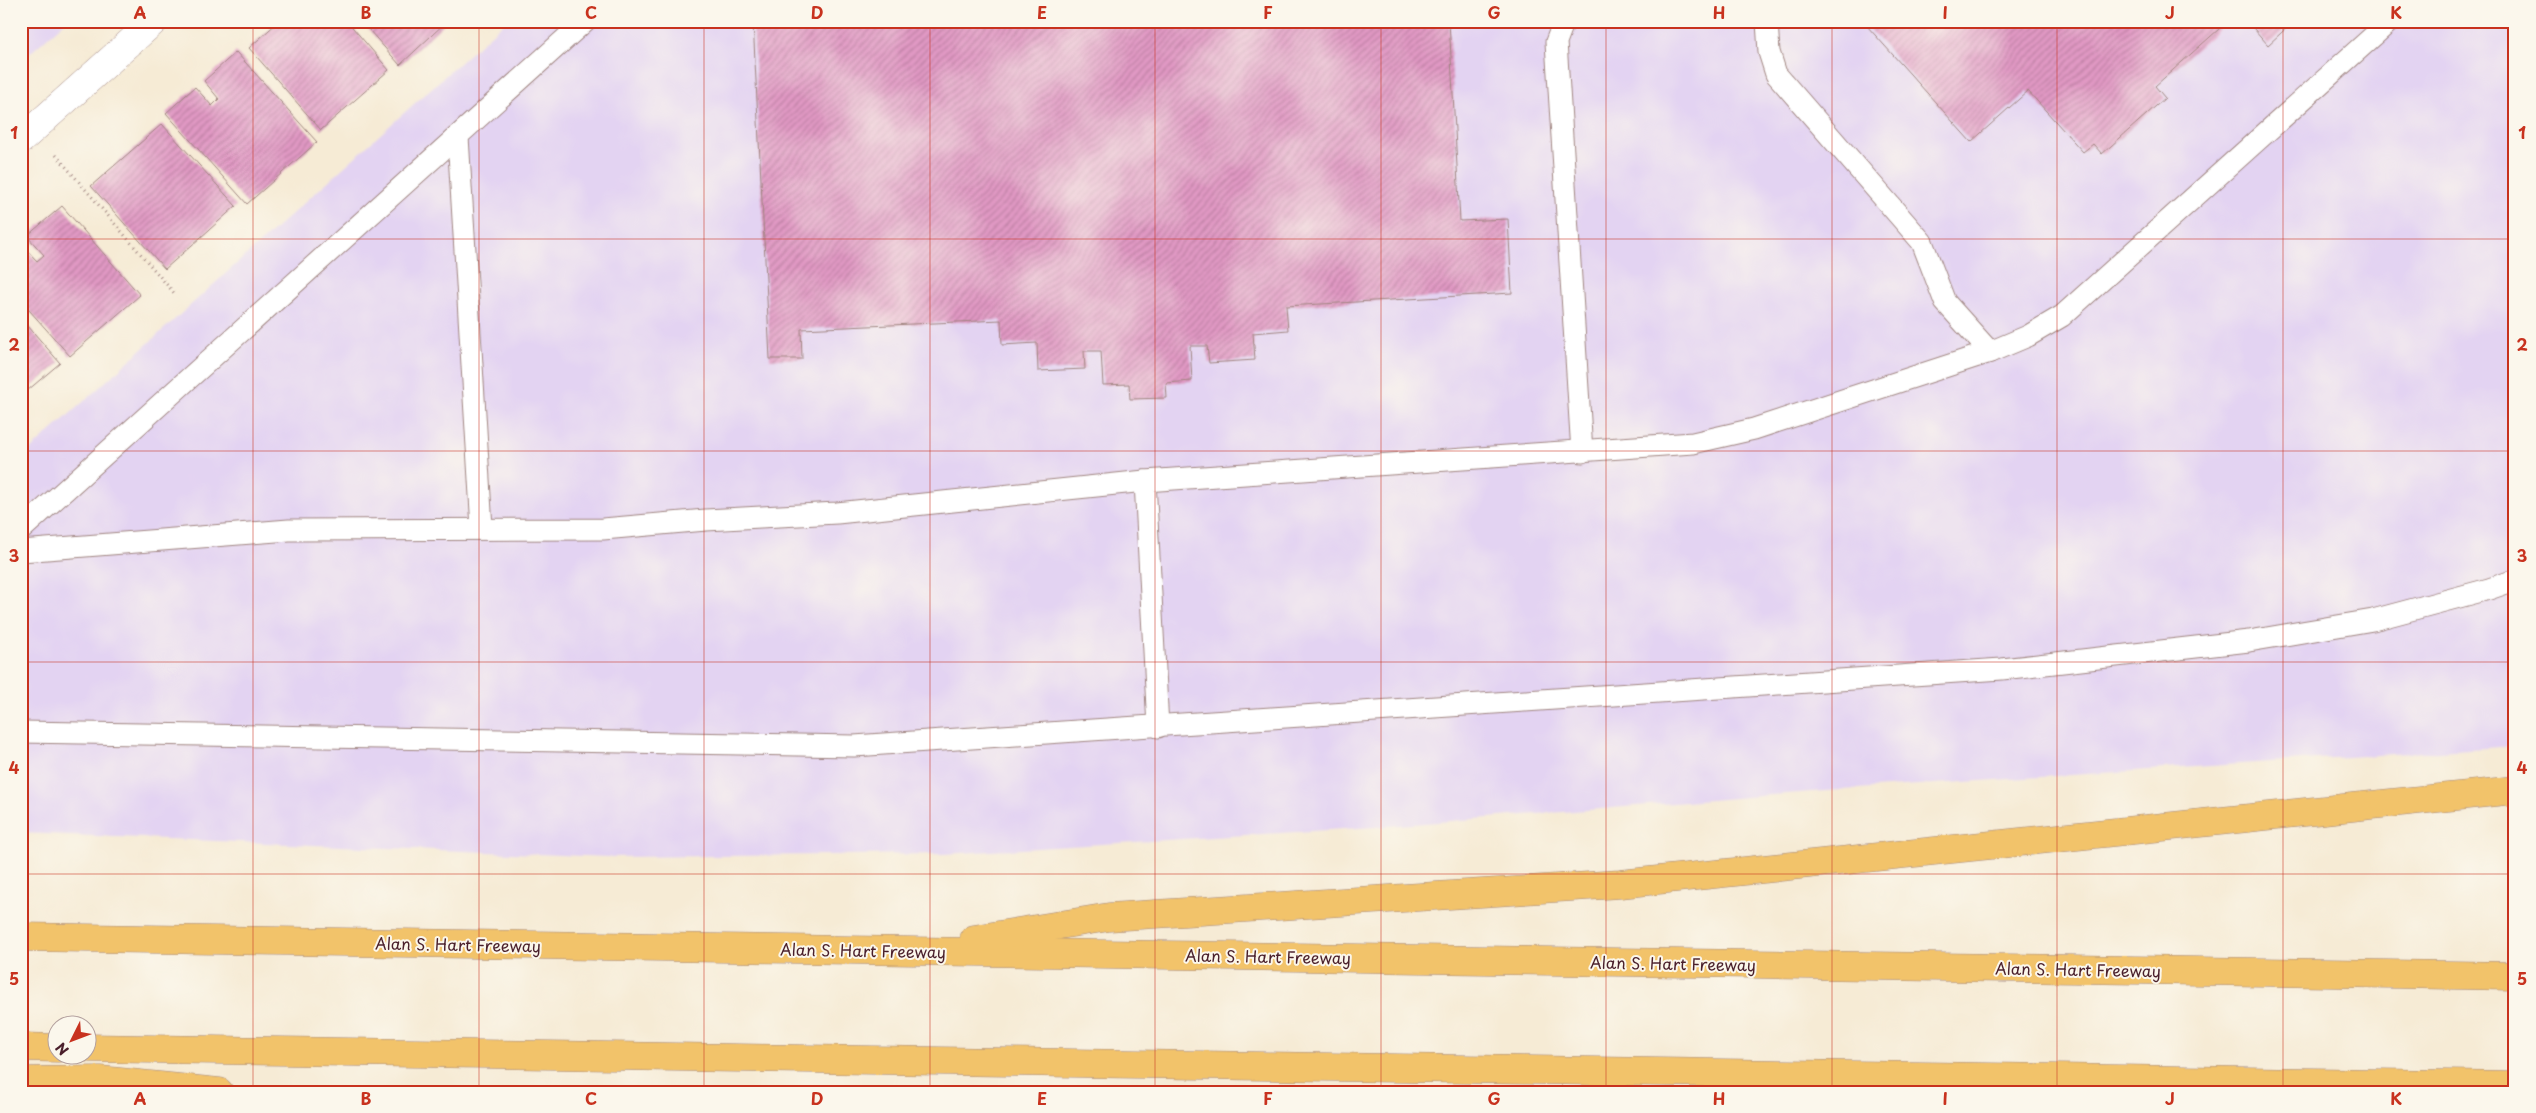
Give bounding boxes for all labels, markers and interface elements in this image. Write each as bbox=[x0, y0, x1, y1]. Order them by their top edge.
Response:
text: A bbox=[134, 0, 147, 24]
text: B bbox=[361, 0, 372, 24]
text: C bbox=[585, 0, 597, 24]
text: D bbox=[811, 0, 823, 24]
text: E bbox=[1037, 0, 1047, 24]
text: F bbox=[1263, 0, 1273, 24]
text: G bbox=[1487, 0, 1501, 24]
text: H bbox=[1713, 0, 1725, 24]
text: I bbox=[1942, 0, 1948, 24]
text: J bbox=[2165, 0, 2175, 24]
text: K bbox=[2390, 0, 2402, 24]
text: 1 bbox=[10, 120, 18, 144]
text: 1 bbox=[2518, 120, 2526, 144]
text: 2 bbox=[8, 332, 20, 356]
text: 2 bbox=[2516, 332, 2528, 356]
text: 3 bbox=[9, 543, 19, 567]
text: 3 bbox=[2517, 543, 2527, 567]
text: 4 bbox=[9, 755, 20, 779]
text: 4 bbox=[2517, 755, 2528, 779]
street label: Alan S. Hart Freeway bbox=[375, 931, 541, 957]
street label: Alan S. Hart Freeway bbox=[780, 937, 946, 963]
street label: Alan S. Hart Freeway bbox=[1185, 943, 1351, 969]
street label: Alan S. Hart Freeway bbox=[1590, 950, 1756, 976]
street label: Alan S. Hart Freeway bbox=[1995, 956, 2161, 982]
text: 5 bbox=[9, 966, 19, 990]
text: 5 bbox=[2517, 966, 2527, 990]
north arrow bbox=[48, 1016, 98, 1066]
text: N bbox=[50, 1038, 73, 1060]
text: A bbox=[134, 1086, 147, 1110]
text: B bbox=[361, 1086, 372, 1110]
text: C bbox=[585, 1086, 597, 1110]
text: D bbox=[811, 1086, 823, 1110]
text: E bbox=[1037, 1086, 1047, 1110]
text: F bbox=[1263, 1086, 1273, 1110]
text: G bbox=[1487, 1086, 1501, 1110]
text: H bbox=[1713, 1086, 1725, 1110]
text: I bbox=[1942, 1086, 1948, 1110]
text: J bbox=[2165, 1086, 2175, 1110]
text: K bbox=[2390, 1086, 2402, 1110]

